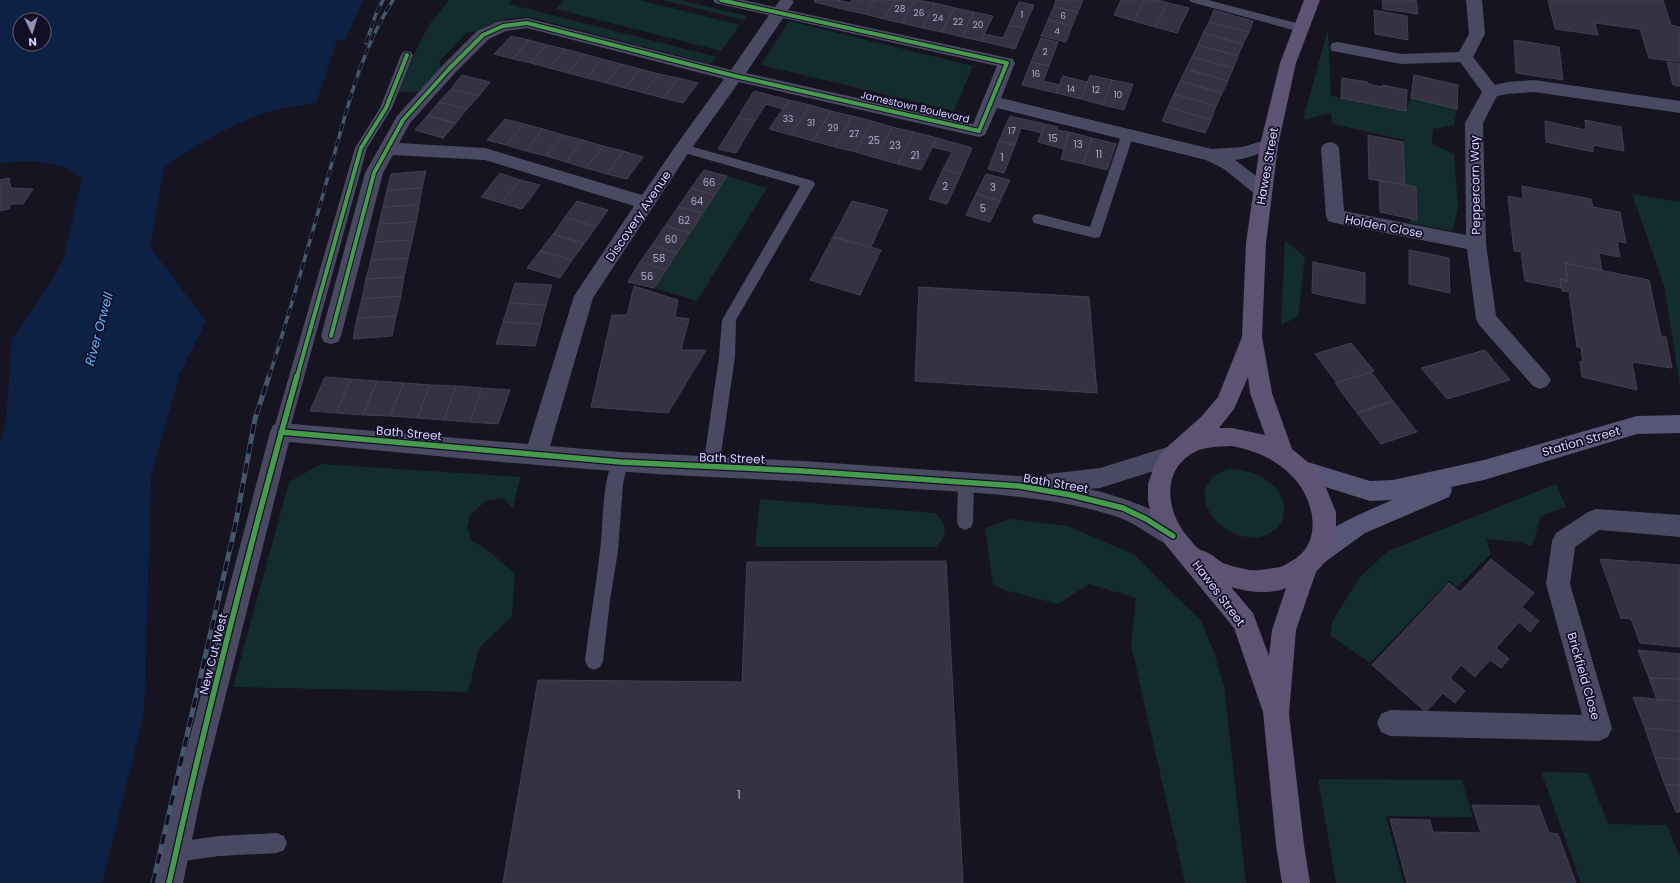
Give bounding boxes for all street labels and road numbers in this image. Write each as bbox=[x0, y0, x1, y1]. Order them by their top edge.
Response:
street label: Jamestown Boulevard bbox=[859, 87, 971, 127]
street label: Hawes Street bbox=[1252, 126, 1282, 206]
street label: Peppercorn Way bbox=[1466, 135, 1484, 235]
street label: Discovery Avenue bbox=[601, 167, 675, 265]
street label: Holden Close bbox=[1344, 210, 1424, 242]
street label: Bath Street bbox=[375, 422, 443, 444]
street label: Station Street bbox=[1540, 422, 1622, 460]
street label: Bath Street bbox=[699, 448, 765, 468]
street label: Bath Street bbox=[1022, 469, 1090, 497]
street label: Hawes Street bbox=[1189, 557, 1249, 629]
street label: New Cut West bbox=[195, 612, 231, 696]
street label: Brickfield Close bbox=[1563, 630, 1605, 722]

